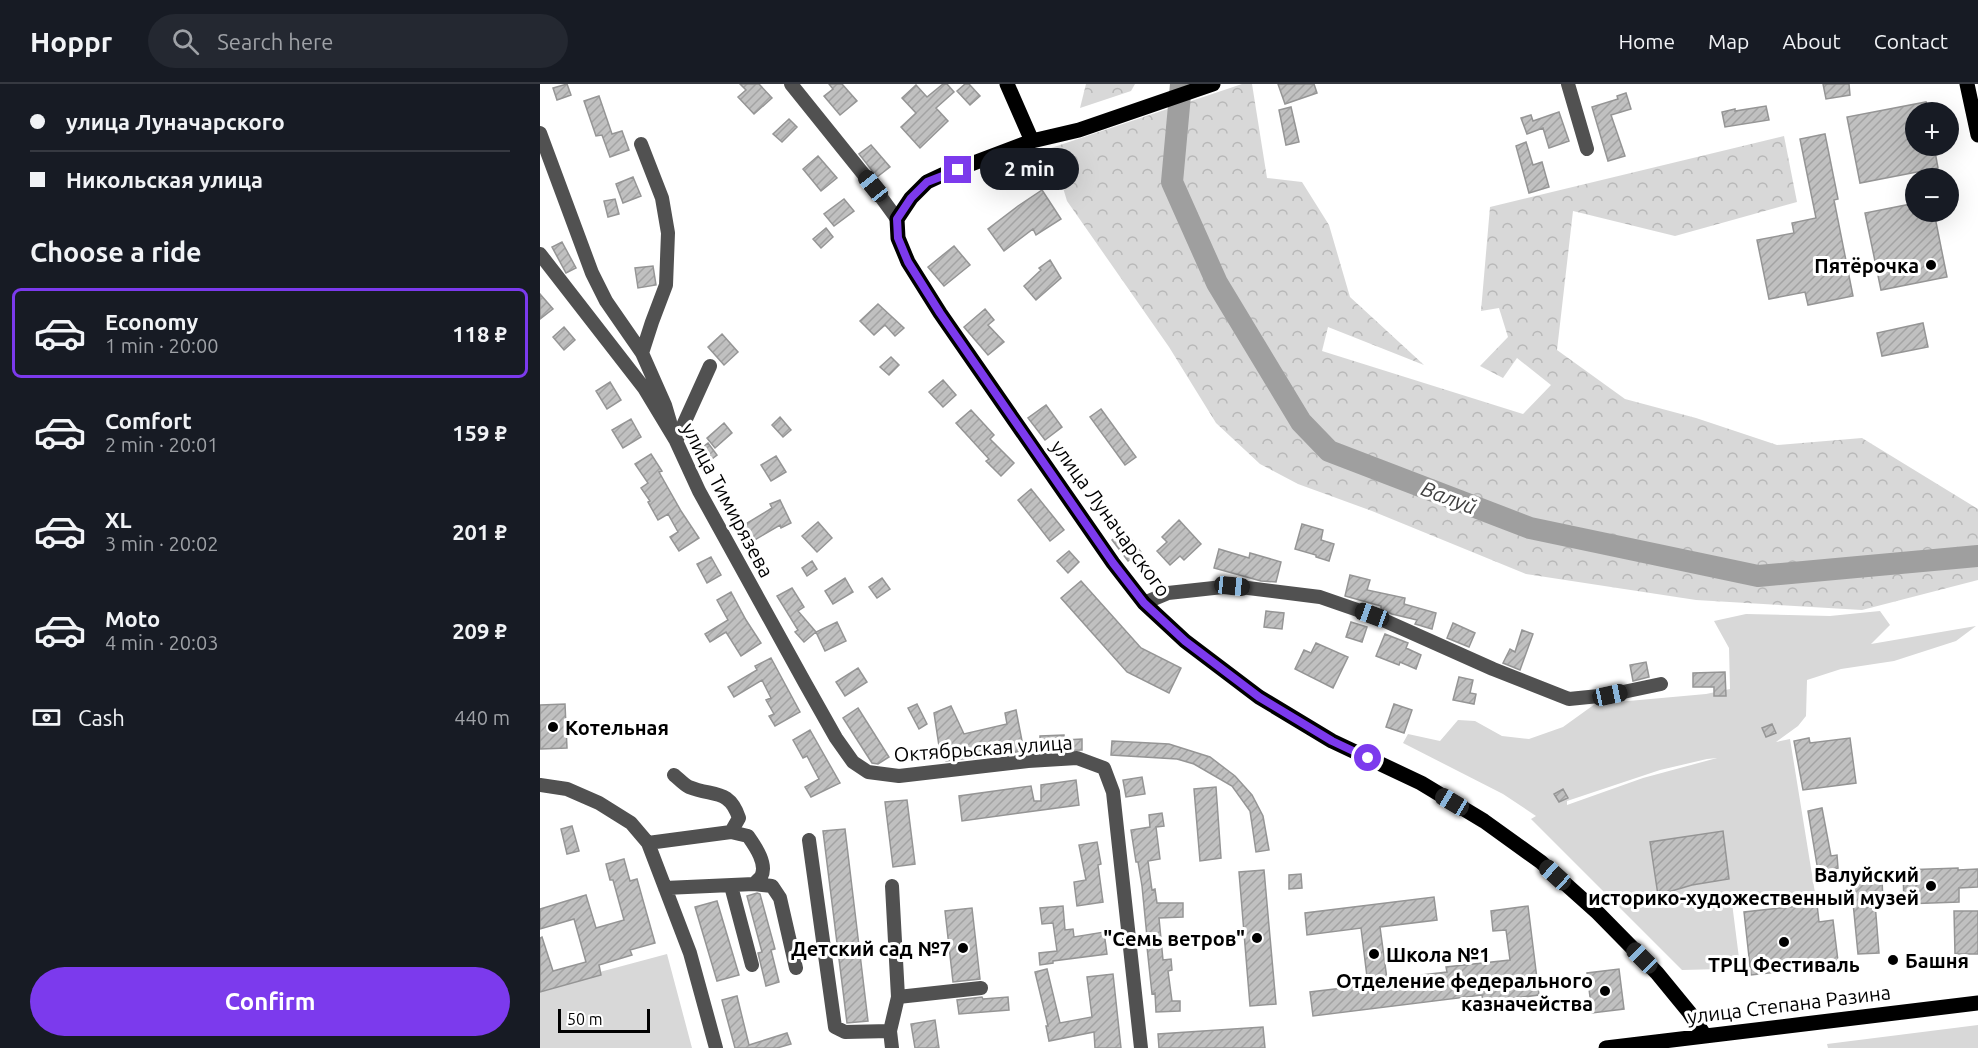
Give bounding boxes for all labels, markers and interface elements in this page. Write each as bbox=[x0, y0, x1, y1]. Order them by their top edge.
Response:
search box bbox=[148, 14, 568, 68]
icon: search bbox=[169, 25, 202, 58]
text: Hoppr bbox=[30, 26, 112, 57]
text: Search here bbox=[217, 29, 334, 54]
text: Home bbox=[1618, 29, 1675, 53]
text: Map bbox=[1708, 29, 1749, 53]
text: About bbox=[1782, 29, 1841, 53]
text: Contact bbox=[1874, 29, 1948, 53]
map controls bbox=[1905, 102, 1959, 222]
button: + bbox=[1905, 102, 1959, 156]
text: улица Луначарского bbox=[66, 109, 285, 134]
callout: 2 min bbox=[979, 149, 1078, 191]
route end bbox=[944, 156, 971, 183]
text: 2 min bbox=[1004, 157, 1055, 180]
car bbox=[855, 166, 891, 206]
text: Никольская улица bbox=[66, 167, 263, 192]
button: − bbox=[1905, 168, 1959, 222]
text: Choose a ride bbox=[30, 237, 202, 267]
place label: Пятёрочка bbox=[1814, 254, 1919, 277]
marker: Пятёрочка bbox=[1924, 258, 1938, 272]
icon: car bbox=[33, 306, 87, 360]
text: Economy bbox=[105, 309, 198, 334]
text: 118 ₽ bbox=[452, 321, 507, 346]
text: 1 min · 20:00 bbox=[105, 334, 219, 357]
icon: car bbox=[33, 405, 87, 459]
text: Comfort bbox=[105, 408, 192, 433]
street label: улица Тимирязева bbox=[677, 419, 779, 581]
text: 159 ₽ bbox=[452, 420, 507, 445]
text: 2 min · 20:01 bbox=[105, 433, 219, 456]
street label: улица Луначарского bbox=[1046, 435, 1176, 601]
water label: Валуй bbox=[1418, 476, 1480, 518]
icon: car bbox=[33, 504, 87, 558]
text: XL bbox=[105, 507, 132, 532]
text: 201 ₽ bbox=[452, 519, 507, 544]
text: 3 min · 20:02 bbox=[105, 532, 219, 555]
car bbox=[1213, 575, 1251, 597]
car bbox=[1352, 600, 1392, 630]
icon: car bbox=[33, 603, 87, 657]
text: Moto bbox=[105, 606, 160, 631]
text: 209 ₽ bbox=[452, 618, 507, 643]
text: 4 min · 20:03 bbox=[105, 631, 219, 654]
car bbox=[1591, 682, 1629, 708]
icon: cash bbox=[30, 701, 63, 734]
text: Cash bbox=[78, 705, 125, 730]
text: 440 m bbox=[454, 706, 510, 729]
place label: Котельная bbox=[565, 716, 669, 739]
marker: Котельная bbox=[546, 720, 560, 734]
street label: Октябрьская улица bbox=[893, 730, 1073, 766]
route start bbox=[1354, 744, 1381, 771]
car bbox=[1432, 785, 1472, 819]
car bbox=[1536, 856, 1574, 894]
place label: Валуйский историко-художественный музей bbox=[1588, 863, 1919, 909]
marker: Валуйский историко-художественный музей bbox=[1924, 879, 1938, 893]
place label: "Семь ветров" bbox=[1103, 927, 1245, 950]
marker: "Семь ветров" bbox=[1250, 931, 1264, 945]
marker: ТРЦ Фестиваль bbox=[1777, 935, 1791, 949]
place label: Детский сад №7 bbox=[791, 937, 951, 960]
car bbox=[1623, 939, 1661, 977]
marker: Детский сад №7 bbox=[956, 941, 970, 955]
place label: Школа №1 bbox=[1386, 943, 1490, 966]
marker: Школа №1 bbox=[1367, 947, 1381, 961]
place label: Башня bbox=[1905, 949, 1969, 972]
place label: ТРЦ Фестиваль bbox=[1708, 953, 1860, 976]
marker: Башня bbox=[1886, 953, 1900, 967]
button: Confirm bbox=[30, 967, 510, 1036]
place label: Отделение федерального казначейства bbox=[1336, 969, 1593, 1015]
street label: улица Степана Разина bbox=[1686, 980, 1892, 1028]
marker: Отделение федерального казначейства bbox=[1598, 984, 1612, 998]
scale bar bbox=[558, 1006, 650, 1034]
text: 50 m bbox=[567, 1010, 603, 1028]

